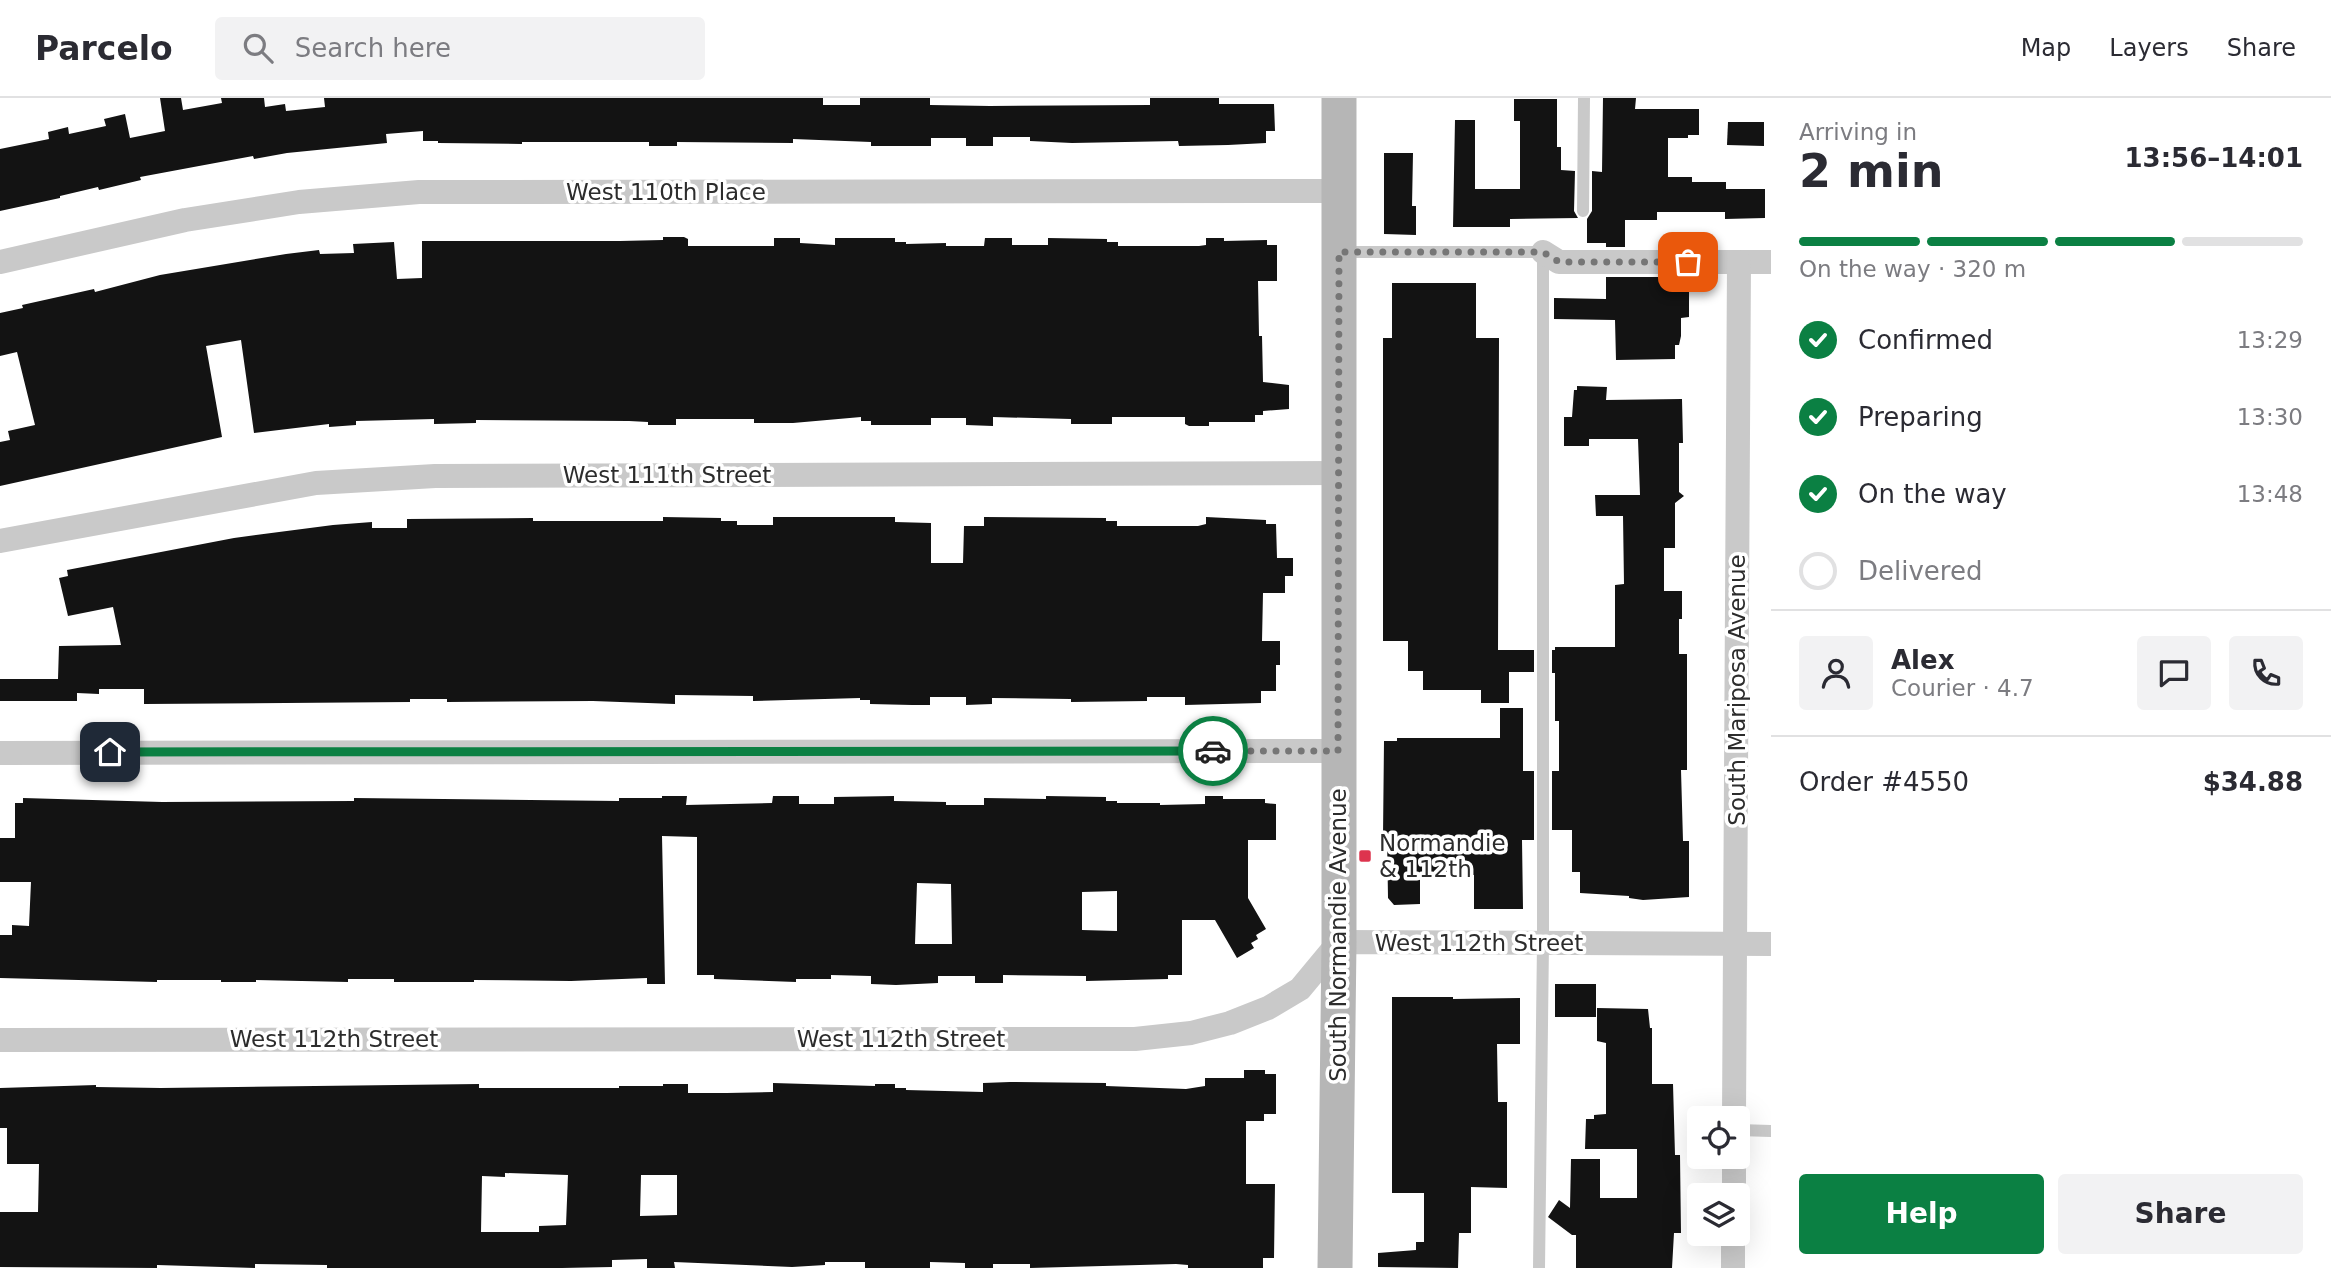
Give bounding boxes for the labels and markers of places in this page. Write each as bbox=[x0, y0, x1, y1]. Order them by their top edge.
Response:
pin bbox=[1658, 232, 1718, 292]
pin bbox=[80, 722, 140, 782]
place label: Normandie & 112th bbox=[1379, 830, 1506, 882]
marker: Normandie & 112th bbox=[1357, 848, 1373, 864]

